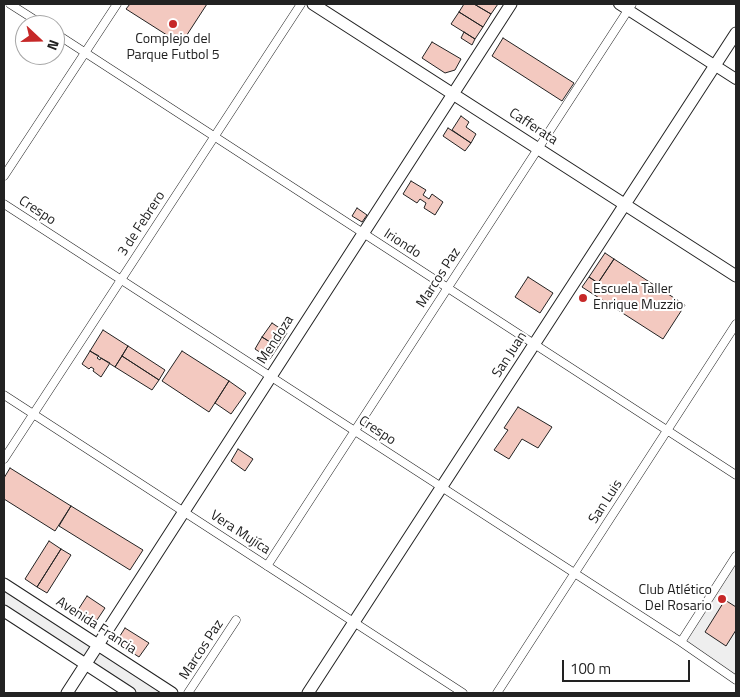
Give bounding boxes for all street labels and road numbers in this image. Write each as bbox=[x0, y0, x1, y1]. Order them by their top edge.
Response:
street label: Cafferata bbox=[506, 105, 560, 149]
street label: 3 de Febrero bbox=[115, 188, 169, 260]
street label: Crespo bbox=[15, 193, 59, 229]
street label: Iriondo bbox=[380, 226, 424, 262]
street label: Marcos Paz bbox=[413, 245, 465, 311]
street label: Mendoza bbox=[254, 313, 298, 367]
street label: San Juan bbox=[489, 329, 531, 381]
street label: Crespo bbox=[355, 413, 399, 449]
street label: San Luis bbox=[586, 477, 626, 527]
street label: Vera Mujíca bbox=[207, 507, 273, 559]
street label: Avenida Francia bbox=[53, 594, 139, 658]
street label: Marcos Paz bbox=[176, 617, 228, 683]

